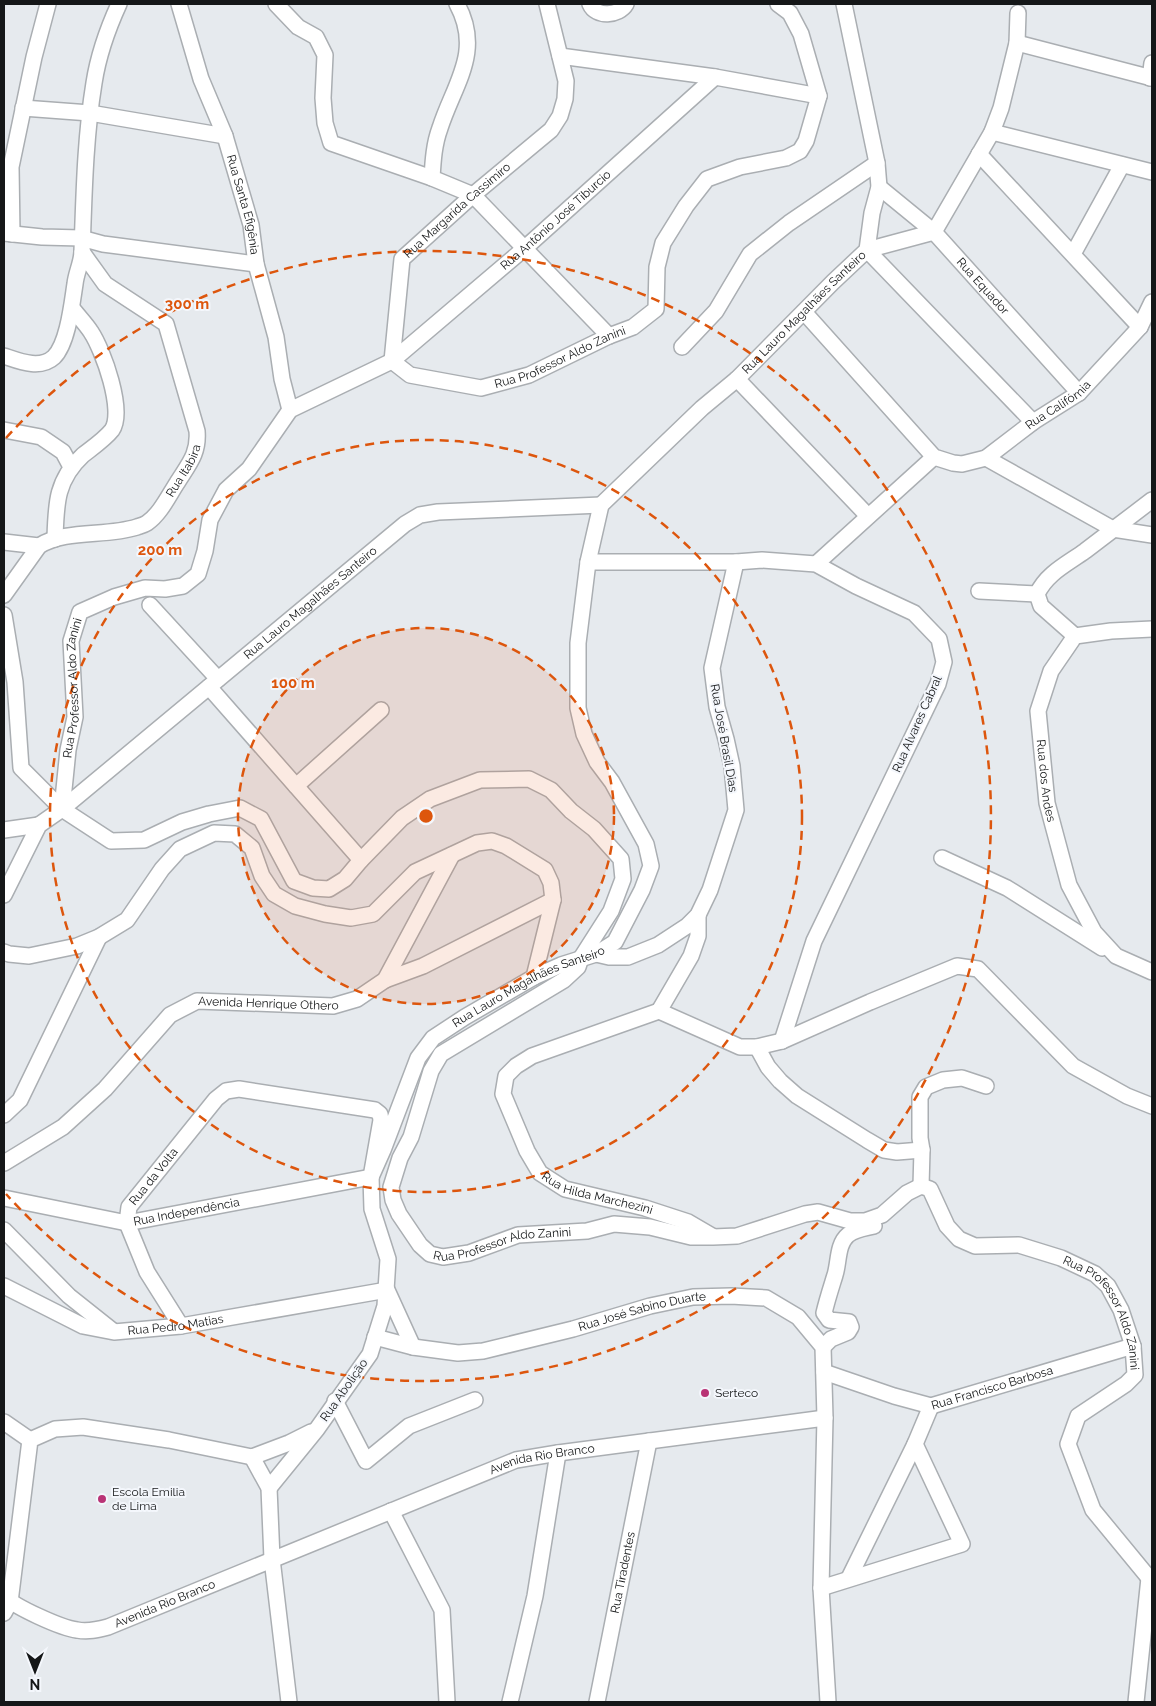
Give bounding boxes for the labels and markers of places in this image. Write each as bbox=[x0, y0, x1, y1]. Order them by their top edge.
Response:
centre of rings bbox=[417, 807, 435, 825]
place label: Serteco bbox=[715, 1386, 758, 1400]
marker: Serteco bbox=[699, 1387, 711, 1399]
place label: Escola Emilia de Lima bbox=[112, 1485, 185, 1513]
marker: Escola Emilia de Lima bbox=[96, 1493, 108, 1505]

